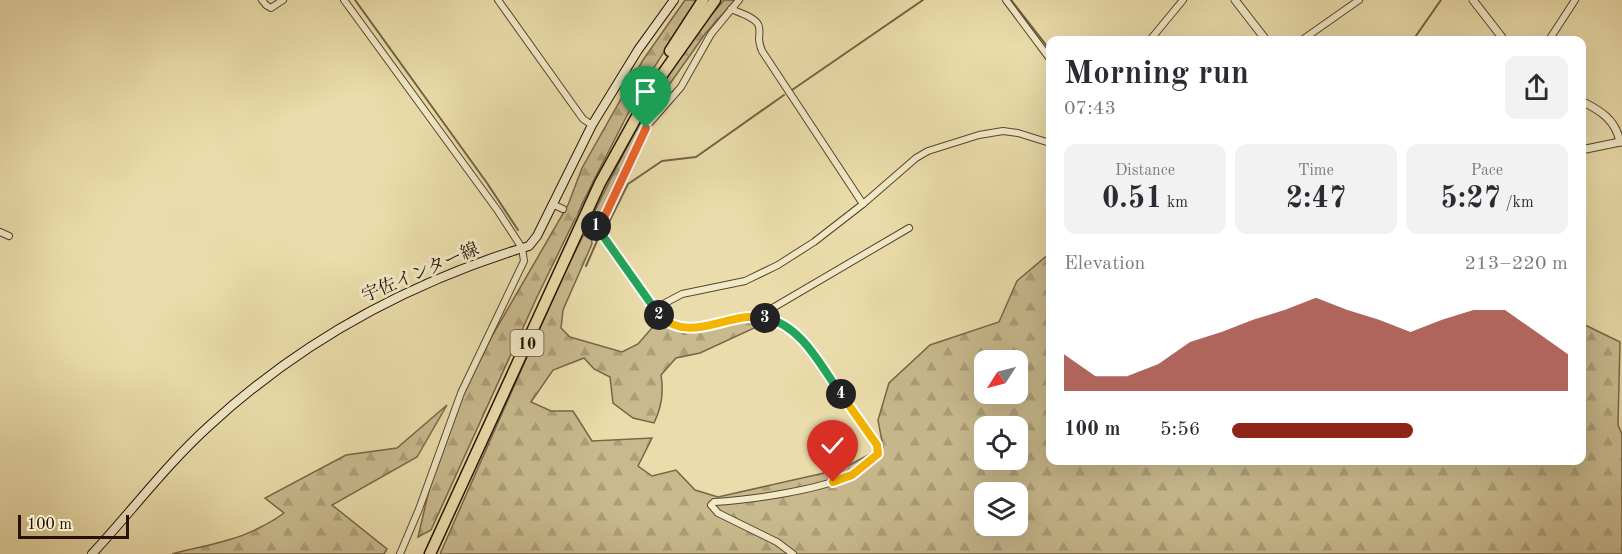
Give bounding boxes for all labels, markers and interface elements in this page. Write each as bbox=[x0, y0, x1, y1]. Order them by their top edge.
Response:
button: share bbox=[1505, 56, 1568, 119]
text: Morning run bbox=[1064, 58, 1249, 91]
pin bbox=[620, 66, 671, 128]
icon: arrive bbox=[629, 75, 662, 108]
text: 07:43 bbox=[1064, 99, 1116, 119]
text: Distance bbox=[1115, 163, 1175, 179]
text: Time bbox=[1298, 163, 1334, 179]
text: Pace bbox=[1471, 163, 1503, 179]
text: 0.51 bbox=[1102, 184, 1163, 214]
text: 2:47 bbox=[1286, 184, 1346, 214]
text: 5:27 bbox=[1440, 184, 1501, 214]
text: km bbox=[1163, 195, 1188, 211]
text: /km bbox=[1501, 195, 1534, 211]
pin: 1 bbox=[581, 211, 611, 241]
text: 1 bbox=[591, 218, 601, 234]
street label: 宇佐インター線 bbox=[358, 238, 482, 306]
text: Elevation bbox=[1064, 254, 1145, 274]
text: 213–220 m bbox=[1465, 254, 1568, 274]
pin: 2 bbox=[644, 300, 674, 330]
pin: 3 bbox=[750, 303, 780, 333]
text: 2 bbox=[654, 307, 664, 323]
text: 3 bbox=[760, 310, 770, 326]
road number: 10 bbox=[510, 330, 544, 356]
north arrow bbox=[974, 350, 1028, 404]
map controls bbox=[974, 350, 1028, 536]
pin: 4 bbox=[826, 379, 856, 409]
text: 4 bbox=[836, 386, 846, 402]
button: locate bbox=[974, 416, 1028, 470]
pin bbox=[807, 420, 858, 482]
text: 100 m bbox=[1064, 420, 1120, 440]
text: 5:56 bbox=[1160, 420, 1200, 440]
icon: check bbox=[816, 429, 849, 462]
button: layers bbox=[974, 482, 1028, 536]
scale bar bbox=[18, 512, 129, 540]
text: 100 m bbox=[27, 517, 72, 533]

